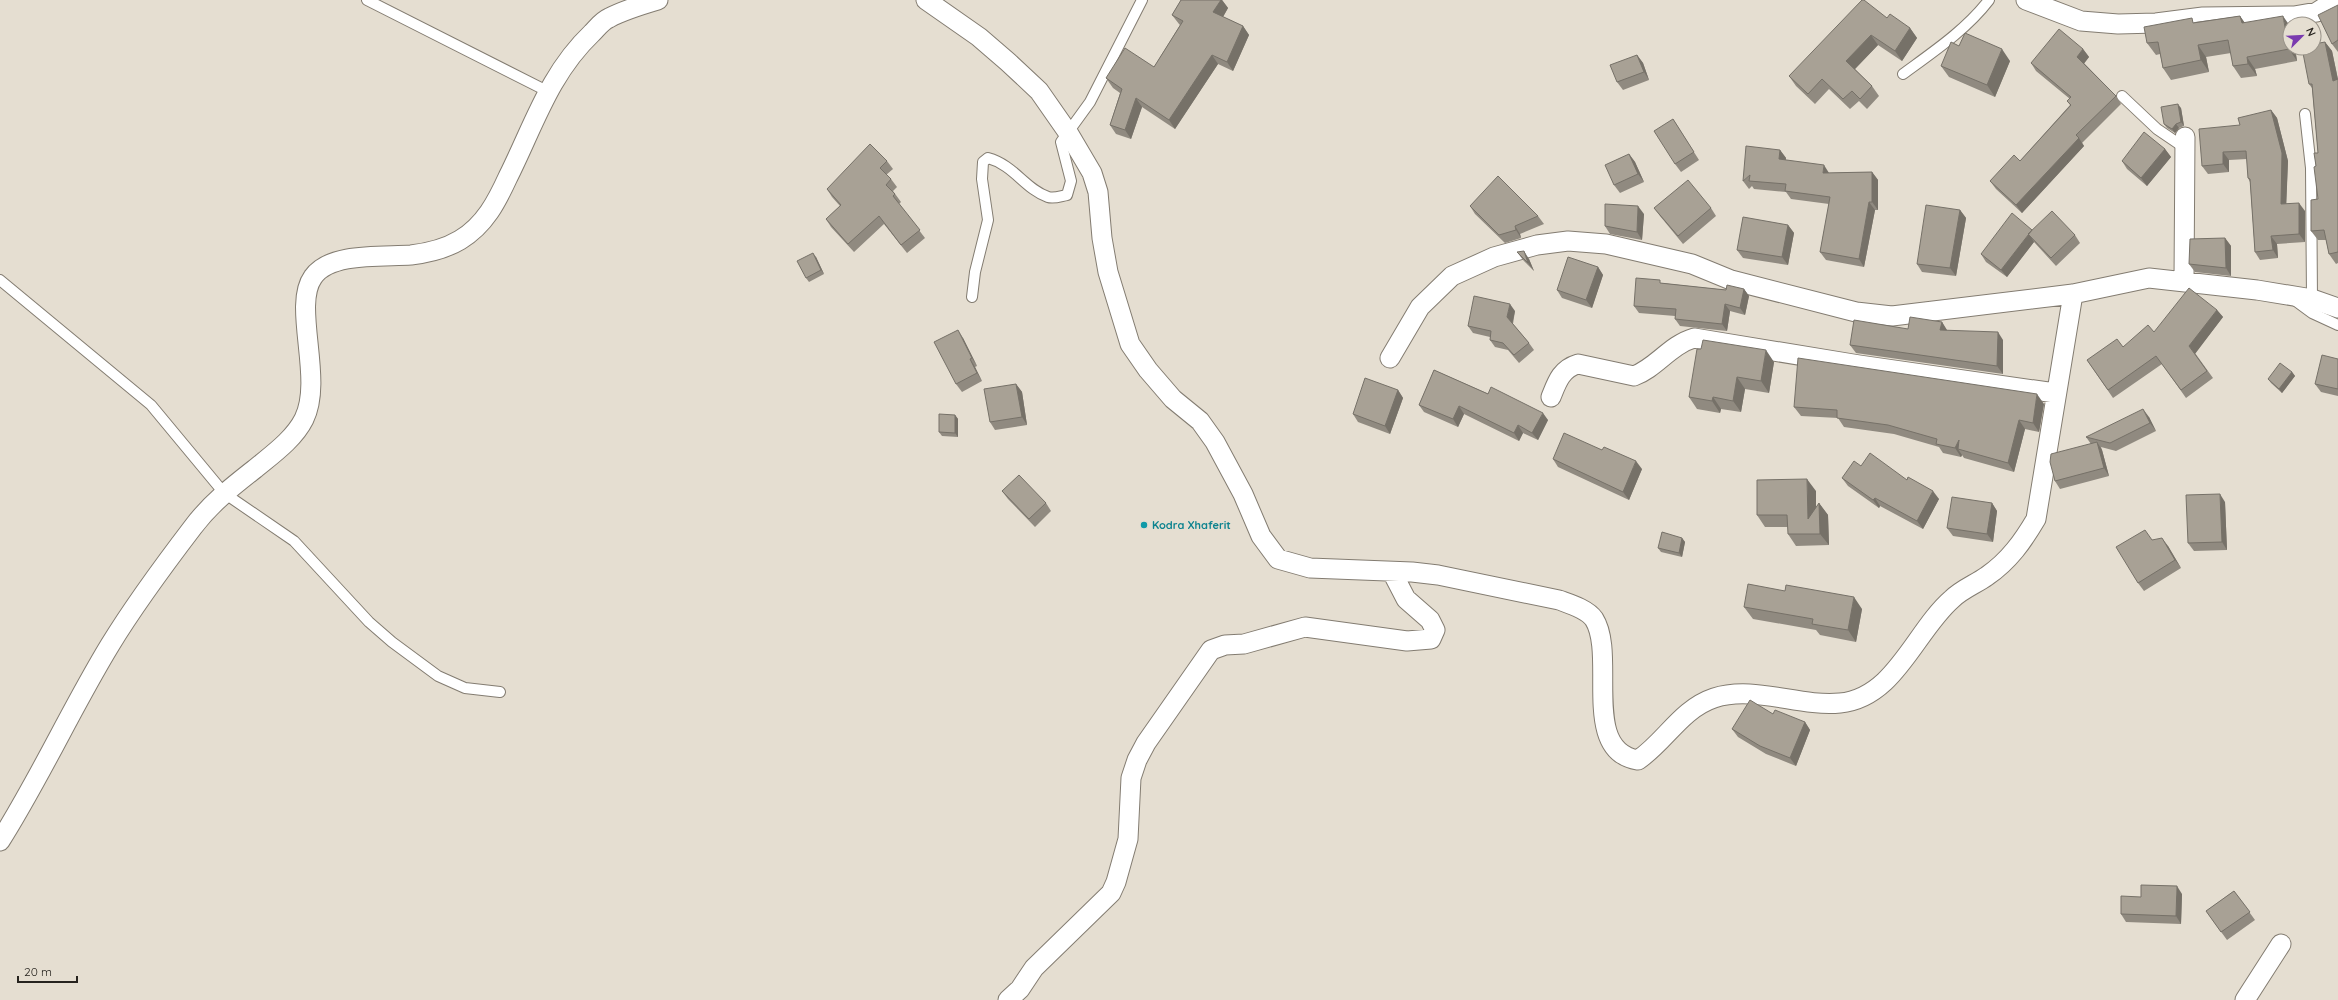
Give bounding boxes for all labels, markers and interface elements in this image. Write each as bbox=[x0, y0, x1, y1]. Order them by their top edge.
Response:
north arrow bbox=[2282, 16, 2322, 56]
text: N bbox=[2303, 25, 2319, 38]
place label: Kodra Xhaferit bbox=[1152, 518, 1231, 532]
marker: Kodra Xhaferit bbox=[1139, 520, 1149, 530]
scale bar bbox=[18, 958, 77, 984]
text: 20 m bbox=[24, 964, 52, 979]

